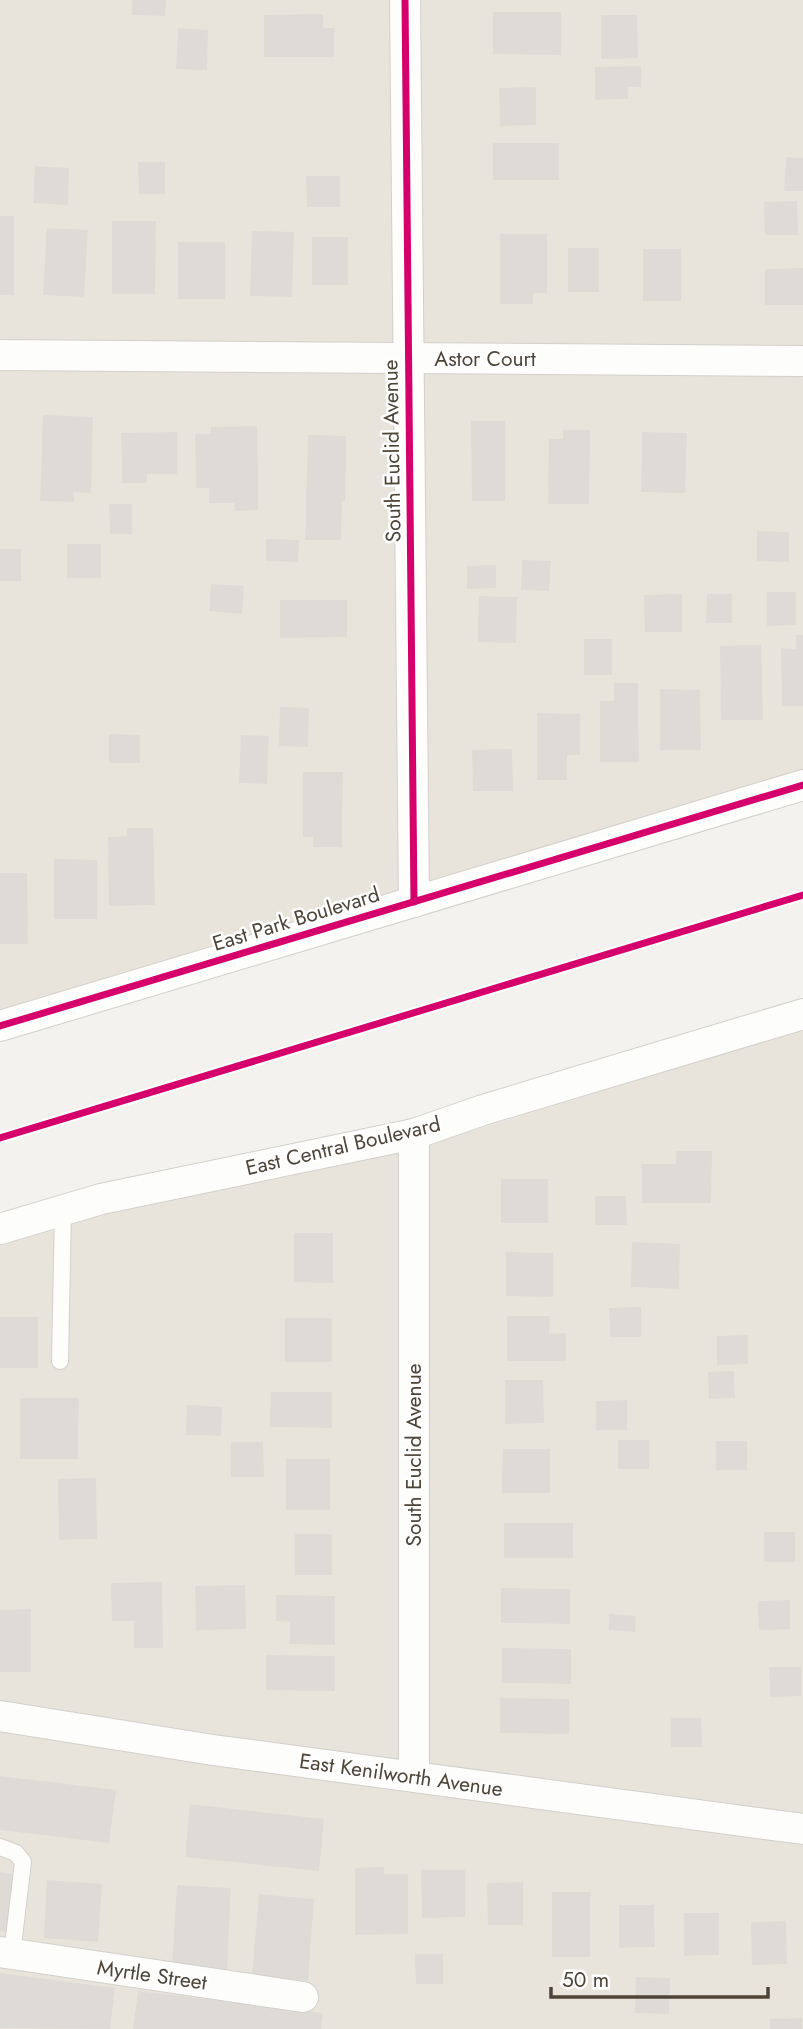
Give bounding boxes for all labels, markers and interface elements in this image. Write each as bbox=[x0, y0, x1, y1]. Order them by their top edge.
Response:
street label: Astor Court bbox=[434, 344, 536, 374]
street label: South Euclid Avenue bbox=[375, 359, 409, 543]
street label: East Park Boulevard bbox=[209, 879, 383, 959]
street label: East Central Boulevard bbox=[243, 1109, 443, 1183]
street label: South Euclid Avenue bbox=[399, 1363, 429, 1546]
street label: East Kenilworth Avenue bbox=[297, 1746, 505, 1804]
street label: Myrtle Street bbox=[95, 1952, 209, 1998]
scale bar bbox=[551, 1955, 768, 1999]
text: 50 m bbox=[562, 1965, 609, 1995]

